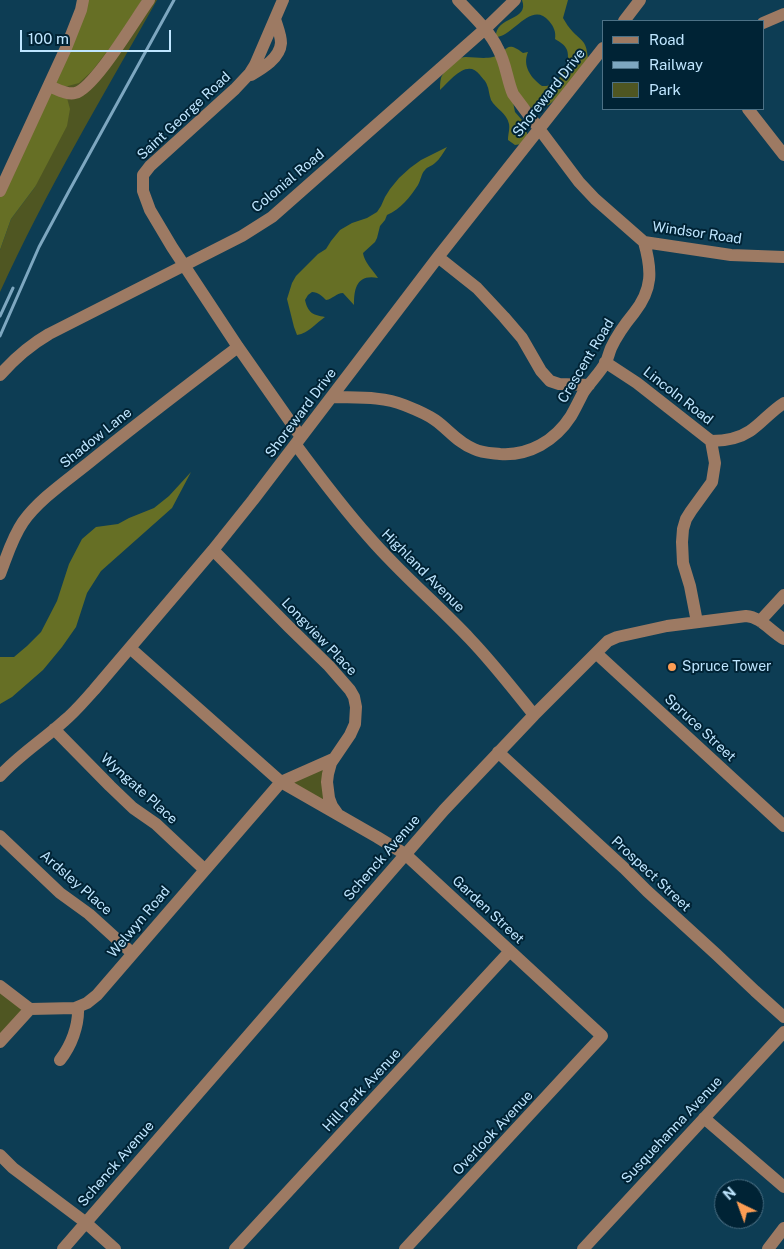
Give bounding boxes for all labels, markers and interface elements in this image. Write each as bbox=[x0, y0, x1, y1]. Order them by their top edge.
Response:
scale bar bbox=[22, 20, 174, 52]
legend bbox=[602, 20, 764, 110]
text: 100 m bbox=[28, 30, 69, 47]
text: Road bbox=[649, 31, 685, 48]
street label: Shoreward Drive bbox=[509, 45, 589, 141]
text: Railway bbox=[649, 56, 703, 73]
street label: Saint George Road bbox=[134, 68, 234, 164]
text: Park bbox=[649, 81, 681, 98]
street label: Colonial Road bbox=[248, 146, 328, 216]
street label: Windsor Road bbox=[651, 218, 743, 248]
street label: Crescent Road bbox=[554, 316, 618, 406]
street label: Lincoln Road bbox=[640, 364, 716, 428]
street label: Shoreward Drive bbox=[262, 365, 340, 461]
street label: Shadow Lane bbox=[57, 404, 135, 472]
street label: Highland Avenue bbox=[378, 526, 468, 616]
street label: Longview Place bbox=[278, 595, 360, 679]
place label: Spruce Tower bbox=[682, 659, 772, 675]
marker: Spruce Tower bbox=[666, 661, 678, 673]
street label: Spruce Street bbox=[661, 691, 739, 765]
street label: Wyngate Place bbox=[97, 750, 181, 828]
street label: Schenck Avenue bbox=[340, 812, 424, 904]
street label: Prospect Street bbox=[608, 833, 694, 915]
street label: Ardsley Place bbox=[37, 847, 115, 919]
street label: Garden Street bbox=[449, 872, 527, 948]
street label: Welwyn Road bbox=[104, 883, 174, 961]
street label: Hill Park Avenue bbox=[319, 1045, 405, 1135]
street label: Susquehanna Avenue bbox=[618, 1073, 726, 1187]
street label: Overlook Avenue bbox=[449, 1087, 537, 1179]
street label: Schenck Avenue bbox=[74, 1118, 158, 1210]
north arrow bbox=[714, 1179, 764, 1229]
text: N bbox=[720, 1184, 739, 1203]

